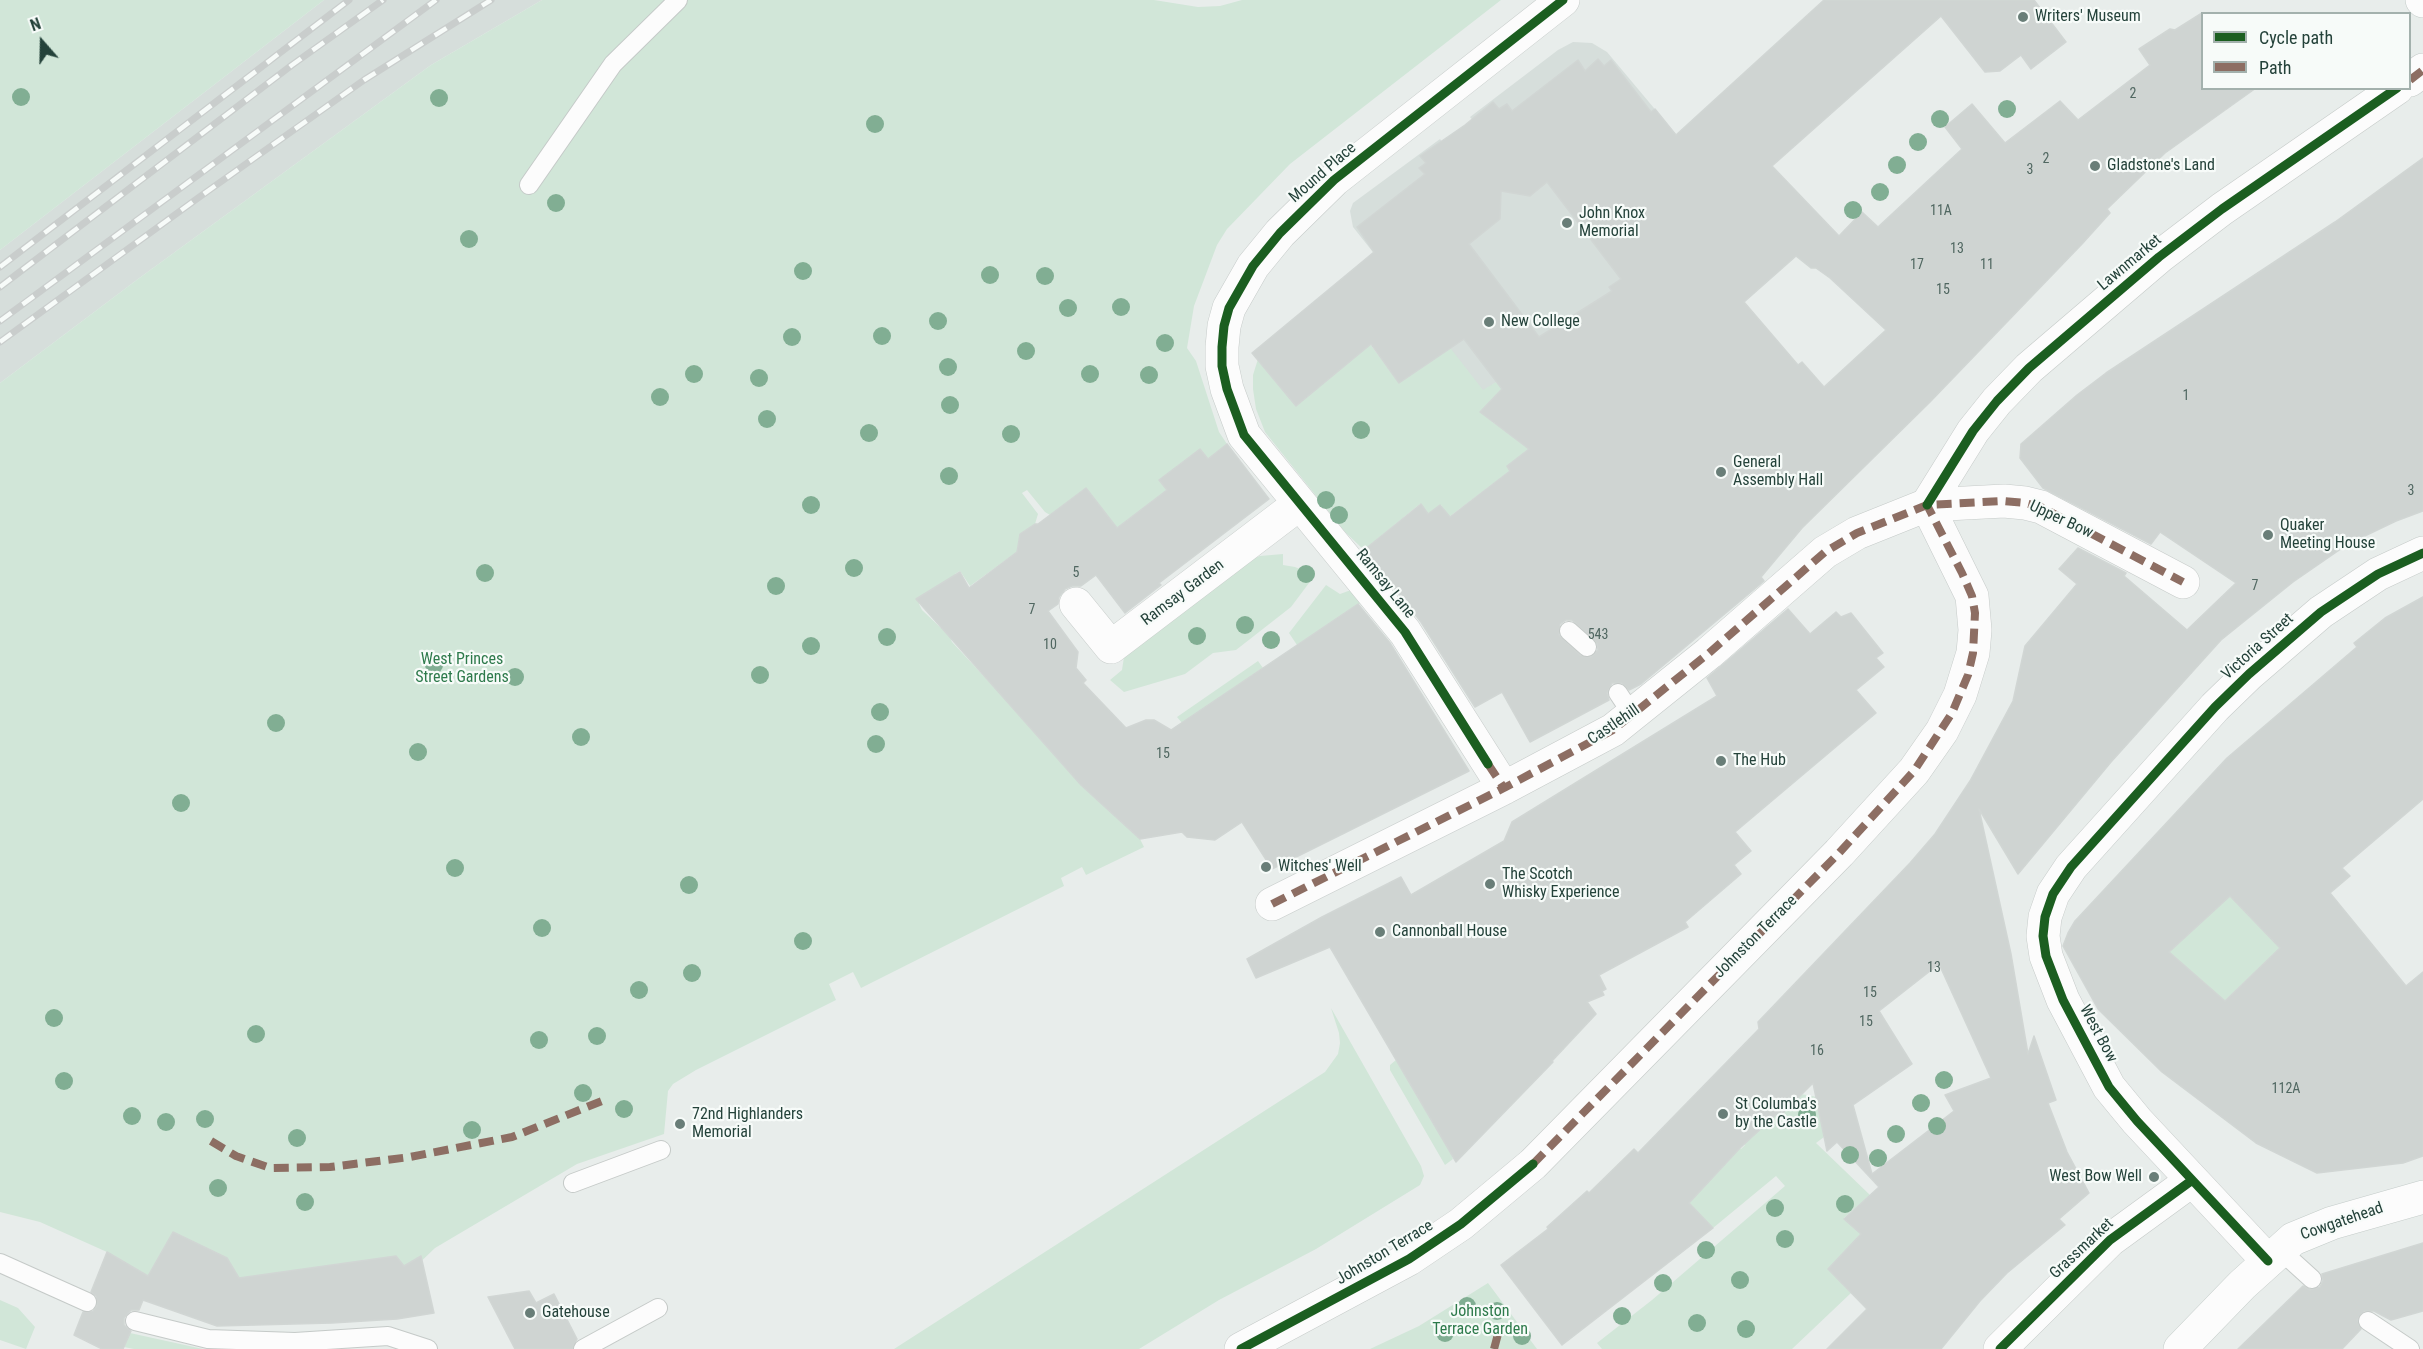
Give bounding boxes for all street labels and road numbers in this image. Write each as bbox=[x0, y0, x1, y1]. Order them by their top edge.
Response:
street label: Mound Place bbox=[1286, 139, 1360, 207]
street label: Lawnmarket bbox=[2094, 231, 2166, 295]
street label: Upper Bow bbox=[2026, 497, 2096, 543]
street label: Ramsay Lane bbox=[1351, 545, 1419, 623]
street label: Ramsay Garden bbox=[1138, 556, 1228, 630]
street label: Victoria Street bbox=[2218, 610, 2298, 684]
street label: Castlehill bbox=[1584, 701, 1644, 749]
street label: Johnston Terrace bbox=[1710, 891, 1802, 983]
street label: West Bow bbox=[2075, 1002, 2121, 1066]
street label: Cowgatehead bbox=[2298, 1199, 2386, 1245]
street label: Grassmarket bbox=[2046, 1215, 2118, 1283]
street label: Johnston Terrace bbox=[1333, 1217, 1437, 1289]

